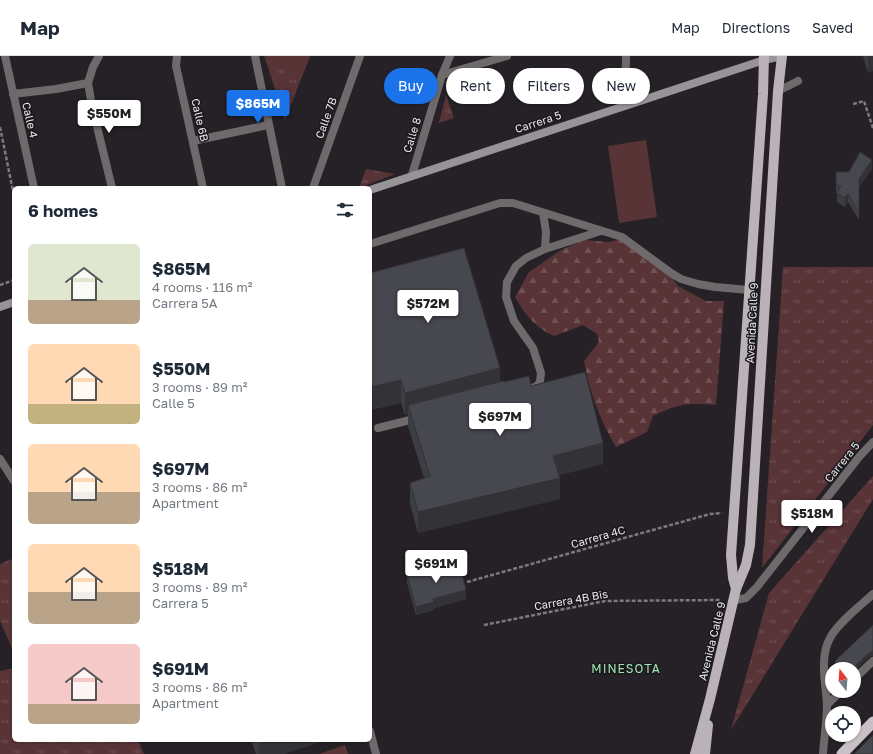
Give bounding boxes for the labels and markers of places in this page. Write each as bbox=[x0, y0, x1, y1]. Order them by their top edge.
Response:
pin: $865M bbox=[230, 90, 286, 124]
pin: $550M bbox=[81, 100, 137, 134]
pin: $572M bbox=[400, 290, 456, 324]
pin: $697M bbox=[472, 403, 528, 437]
pin: $518M bbox=[784, 500, 840, 534]
pin: $691M bbox=[408, 550, 464, 584]

